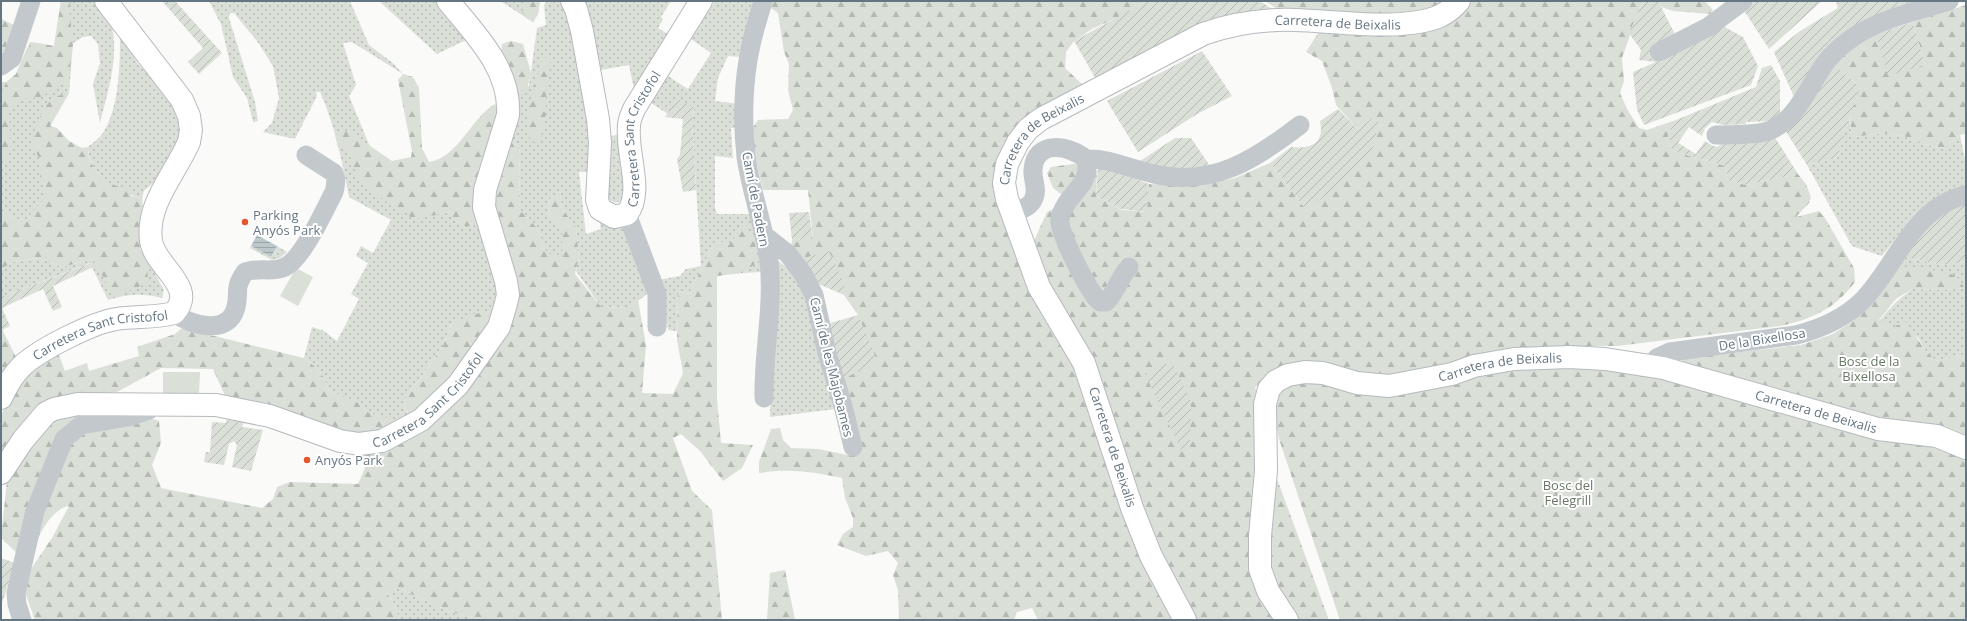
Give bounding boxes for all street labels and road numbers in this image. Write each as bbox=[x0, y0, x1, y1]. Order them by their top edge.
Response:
street label: Carretera de Beixalis bbox=[1274, 11, 1401, 34]
street label: Carretera Sant Cristofol bbox=[620, 67, 665, 209]
street label: Carretera de Beixalis bbox=[995, 89, 1087, 186]
street label: Camí de Padern bbox=[738, 150, 774, 248]
street label: Camí de les Majobames bbox=[806, 295, 858, 439]
street label: Carretera Sant Cristofol bbox=[29, 306, 169, 364]
street label: De la Bixellosa bbox=[1717, 323, 1807, 355]
street label: Carretera de Beixalis bbox=[1437, 348, 1562, 385]
street label: Carretera Sant Cristofol bbox=[371, 349, 487, 451]
street label: Carretera de Beixalis bbox=[1085, 384, 1141, 510]
street label: Carretera de Beixalis bbox=[1753, 386, 1879, 437]

